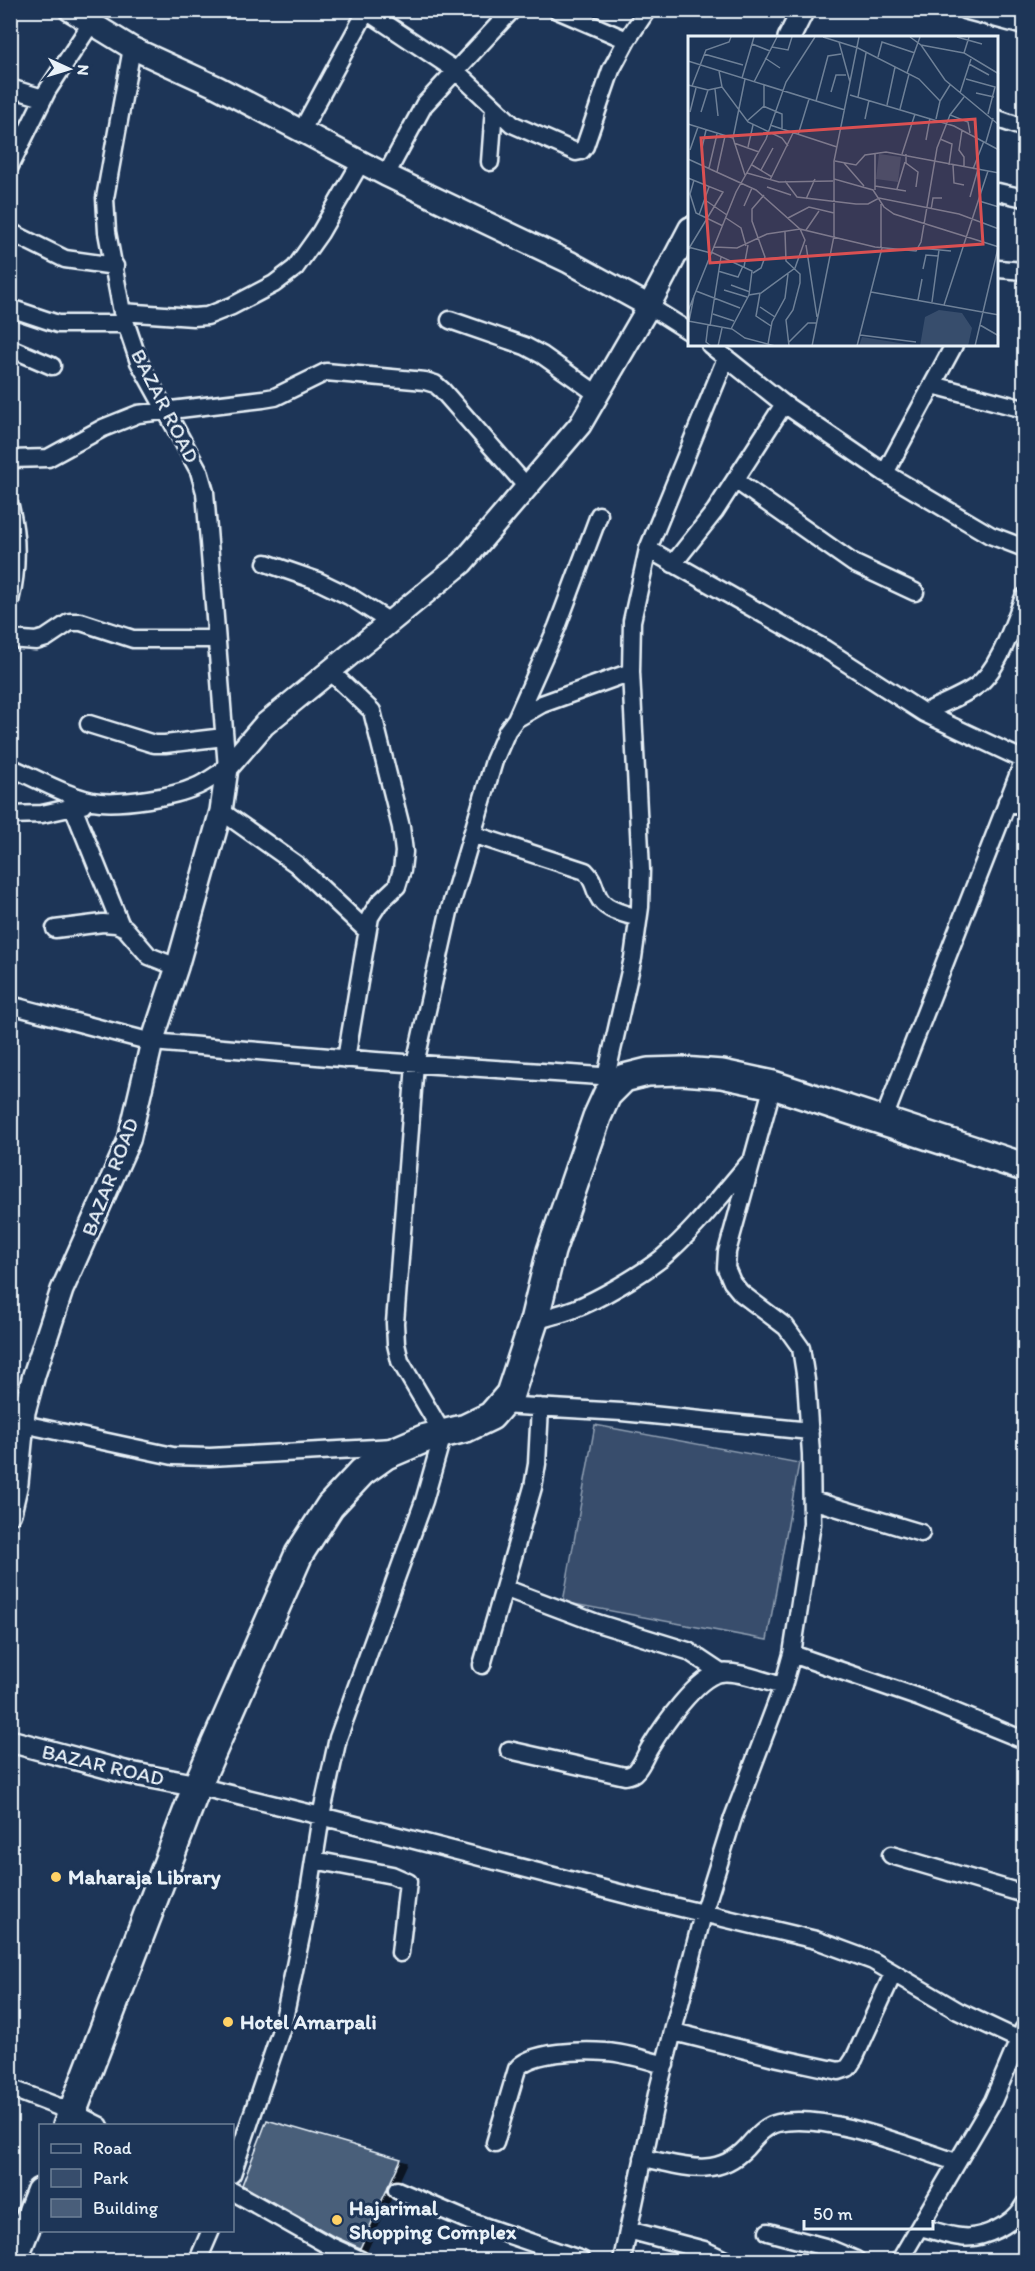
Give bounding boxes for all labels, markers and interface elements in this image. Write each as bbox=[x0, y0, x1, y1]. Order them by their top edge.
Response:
inset map bbox=[688, 36, 999, 346]
north arrow bbox=[39, 39, 99, 99]
text: N bbox=[74, 64, 93, 76]
street label: BAZAR ROAD bbox=[126, 345, 205, 467]
street label: BAZAR ROAD bbox=[76, 1114, 144, 1239]
street label: BAZAR ROAD bbox=[40, 1738, 167, 1791]
place label: Maharaja Library bbox=[68, 1864, 221, 1890]
marker: Maharaja Library bbox=[49, 1870, 63, 1884]
place label: Hotel Amarpali bbox=[240, 2009, 377, 2035]
marker: Hotel Amarpali bbox=[221, 2015, 235, 2029]
legend bbox=[39, 2124, 234, 2232]
text: Road bbox=[93, 2137, 132, 2159]
text: Park bbox=[93, 2167, 128, 2189]
scale bar bbox=[804, 2193, 933, 2231]
place label: Hajarimal Shopping Complex bbox=[349, 2195, 517, 2245]
text: Building bbox=[93, 2197, 159, 2219]
text: 50 m bbox=[813, 2203, 853, 2225]
marker: Hajarimal Shopping Complex bbox=[330, 2213, 344, 2227]

